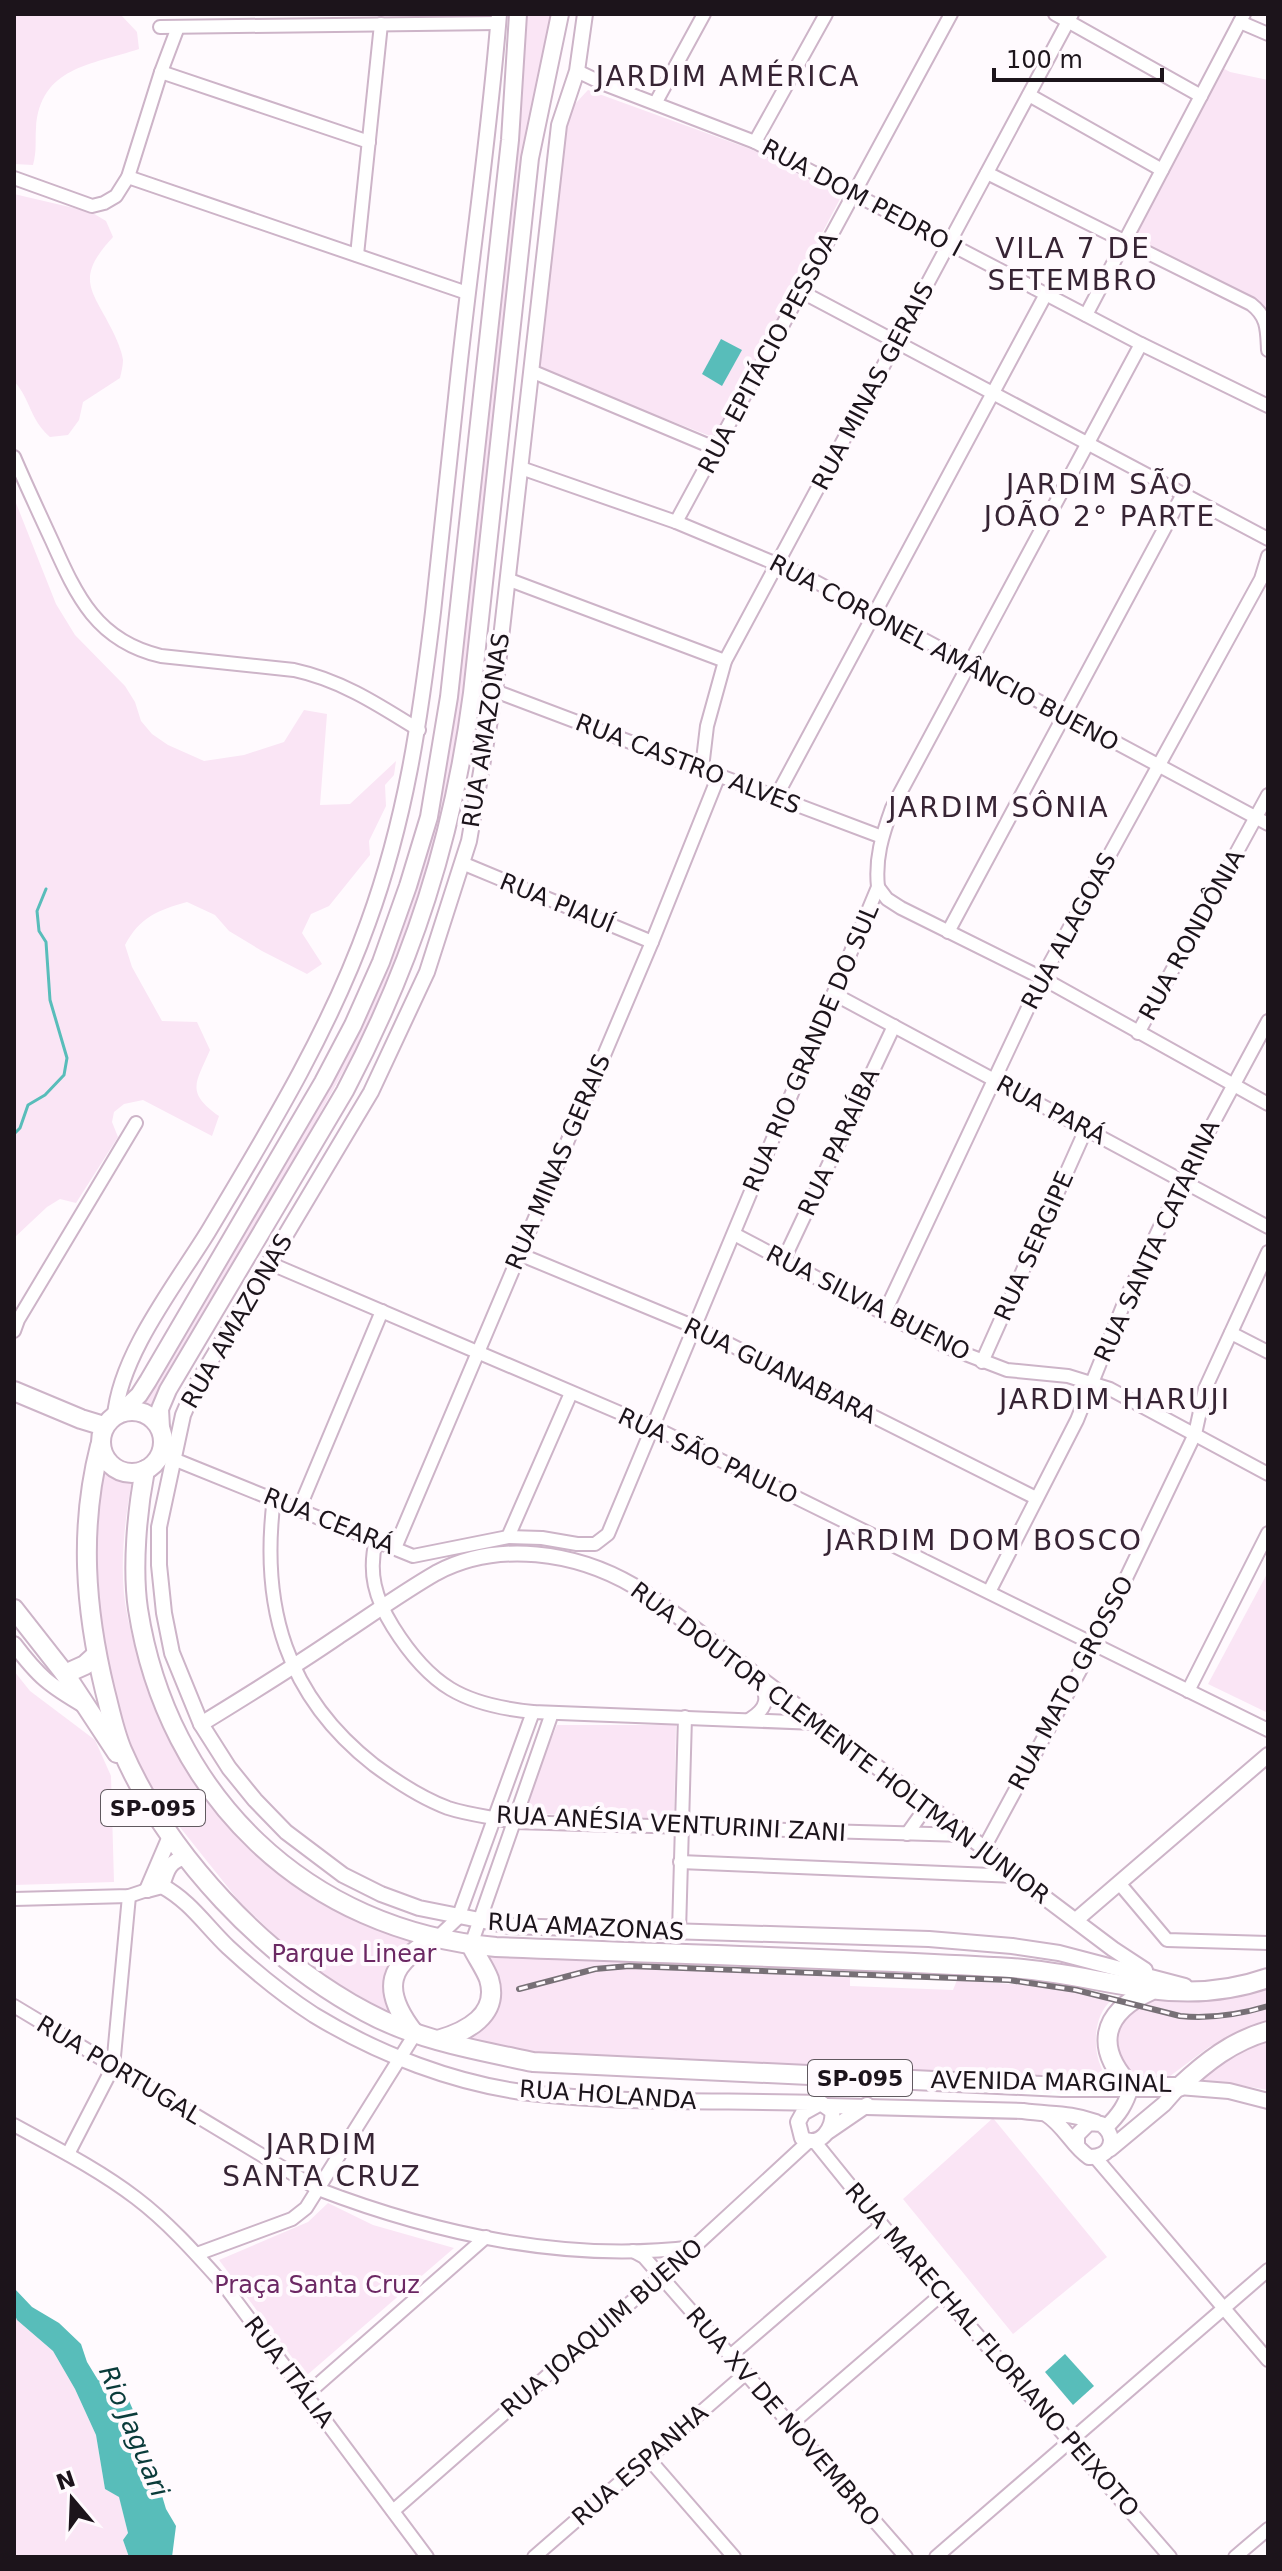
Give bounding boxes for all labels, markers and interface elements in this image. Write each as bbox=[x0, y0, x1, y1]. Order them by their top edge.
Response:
scale bar bbox=[994, 32, 1162, 82]
text: 100 m bbox=[1006, 46, 1083, 74]
district label: JARDIM AMÉRICA bbox=[594, 59, 860, 93]
street label: RUA DOM PEDRO I bbox=[757, 133, 967, 263]
street label: RUA EPITÁCIO PESSOA bbox=[692, 227, 844, 478]
district label: VILA 7 DE SETEMBRO bbox=[987, 232, 1159, 297]
street label: RUA MINAS GERAIS bbox=[806, 277, 940, 495]
district label: JARDIM SÃO JOÃO 2° PARTE bbox=[982, 468, 1216, 533]
street label: RUA CORONEL AMÂNCIO BUENO bbox=[765, 548, 1124, 757]
street label: RUA AMAZONAS bbox=[457, 631, 515, 829]
street label: RUA CASTRO ALVES bbox=[572, 708, 804, 820]
district label: JARDIM SÔNIA bbox=[886, 790, 1110, 824]
street label: RUA RONDÔNIA bbox=[1132, 843, 1251, 1025]
street label: RUA ALAGOAS bbox=[1016, 848, 1122, 1014]
street label: RUA PIAUÍ bbox=[496, 866, 619, 939]
street label: RUA RIO GRANDE DO SUL bbox=[738, 899, 885, 1196]
street label: RUA MINAS GERAIS bbox=[500, 1050, 616, 1274]
street label: RUA PARAÍBA bbox=[792, 1063, 886, 1220]
street label: RUA PARÁ bbox=[992, 1069, 1111, 1151]
street label: RUA SANTA CATARINA bbox=[1089, 1115, 1226, 1366]
street label: RUA SERGIPE bbox=[989, 1167, 1079, 1325]
street label: RUA AMAZONAS bbox=[176, 1229, 298, 1413]
street label: RUA SILVIA BUENO bbox=[761, 1239, 975, 1367]
street label: RUA GUANABARA bbox=[679, 1312, 881, 1430]
district label: JARDIM HARUJI bbox=[997, 1383, 1231, 1416]
street label: RUA SÃO PAULO bbox=[614, 1400, 803, 1510]
street label: RUA CEARÁ bbox=[259, 1481, 399, 1560]
district label: JARDIM DOM BOSCO bbox=[823, 1524, 1143, 1557]
street label: RUA MATO GROSSO bbox=[1003, 1571, 1139, 1795]
street label: RUA DOUTOR CLEMENTE HOLTMAN JUNIOR bbox=[625, 1576, 1055, 1910]
road number: SP-095 bbox=[101, 1790, 205, 1826]
street label: RUA ANÉSIA VENTURINI ZANI bbox=[495, 1800, 847, 1847]
street label: RUA AMAZONAS bbox=[487, 1908, 685, 1946]
park label: Parque Linear bbox=[272, 1940, 437, 1968]
street label: RUA PORTUGAL bbox=[32, 2010, 207, 2131]
road number: SP-095 bbox=[808, 2060, 912, 2096]
street label: AVENIDA MARGINAL bbox=[930, 2066, 1172, 2098]
street label: RUA HOLANDA bbox=[518, 2075, 698, 2115]
district label: JARDIM SANTA CRUZ bbox=[222, 2128, 422, 2193]
street label: RUA MARECHAL FLORIANO PEIXOTO bbox=[839, 2177, 1145, 2523]
street label: RUA JOAQUIM BUENO bbox=[496, 2233, 708, 2423]
park label: Praça Santa Cruz bbox=[214, 2271, 420, 2299]
street label: RUA XV DE NOVEMBRO bbox=[680, 2302, 886, 2532]
street label: RUA ITÁLIA bbox=[238, 2310, 341, 2433]
water label: Rio Jaguari bbox=[93, 2361, 175, 2502]
street label: RUA ESPANHA bbox=[566, 2398, 714, 2531]
north arrow bbox=[32, 2459, 112, 2539]
text: N bbox=[53, 2466, 78, 2495]

